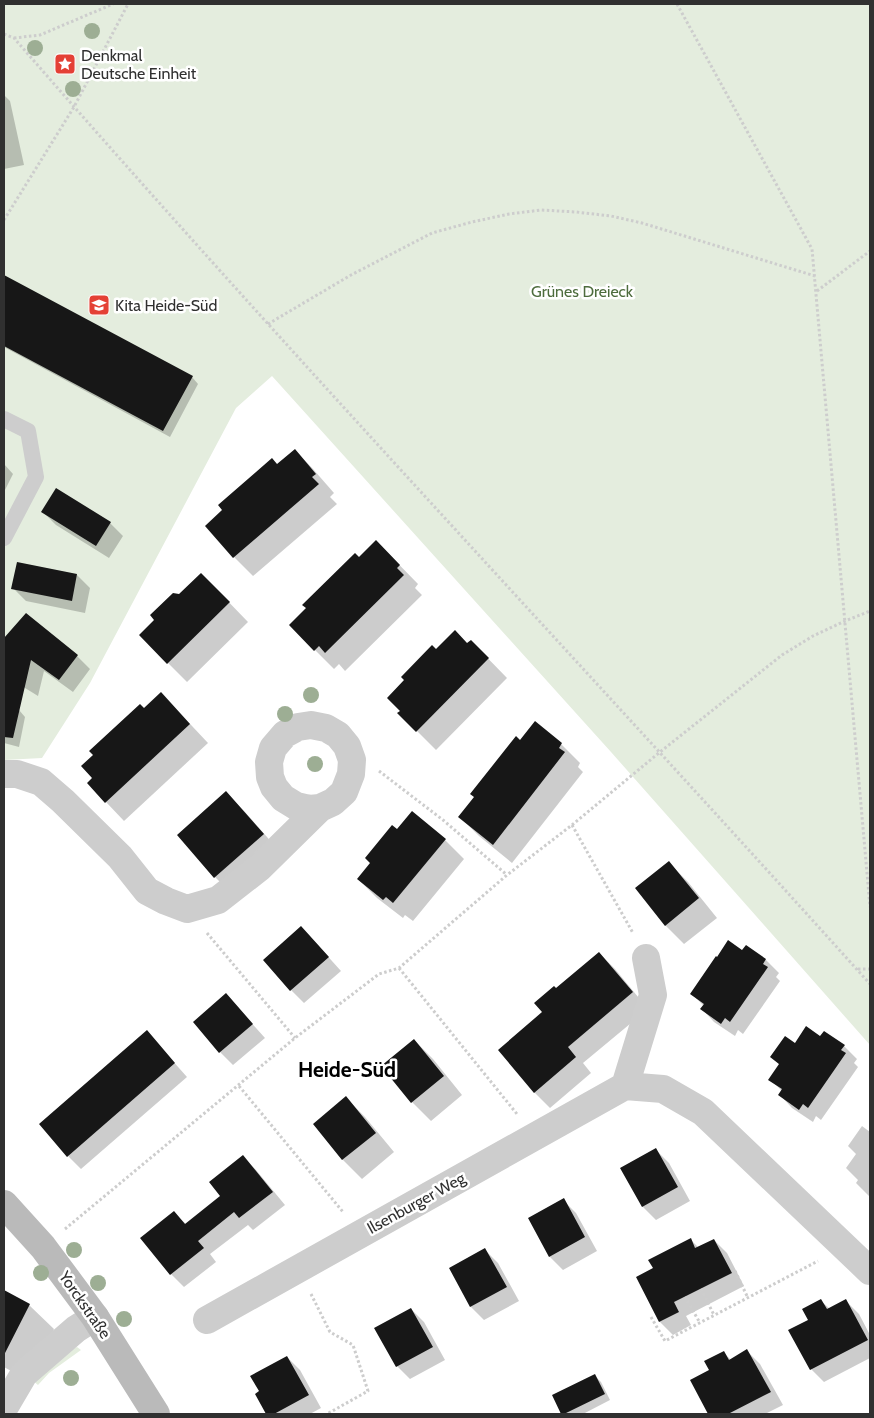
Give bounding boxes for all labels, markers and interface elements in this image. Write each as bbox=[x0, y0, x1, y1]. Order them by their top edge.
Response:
place label: Denkmal Deutsche Einheit bbox=[81, 46, 197, 83]
place icon: Denkmal Deutsche Einheit bbox=[53, 52, 77, 76]
park label: Grünes Dreieck bbox=[531, 282, 634, 301]
school or university icon: Kita Heide-Süd bbox=[87, 293, 111, 317]
place label: Kita Heide-Süd bbox=[115, 296, 217, 315]
district label: Heide-Süd bbox=[298, 1057, 396, 1082]
street label: Ilsenburger Weg bbox=[364, 1168, 469, 1238]
street label: Yorckstraße bbox=[54, 1267, 115, 1342]

